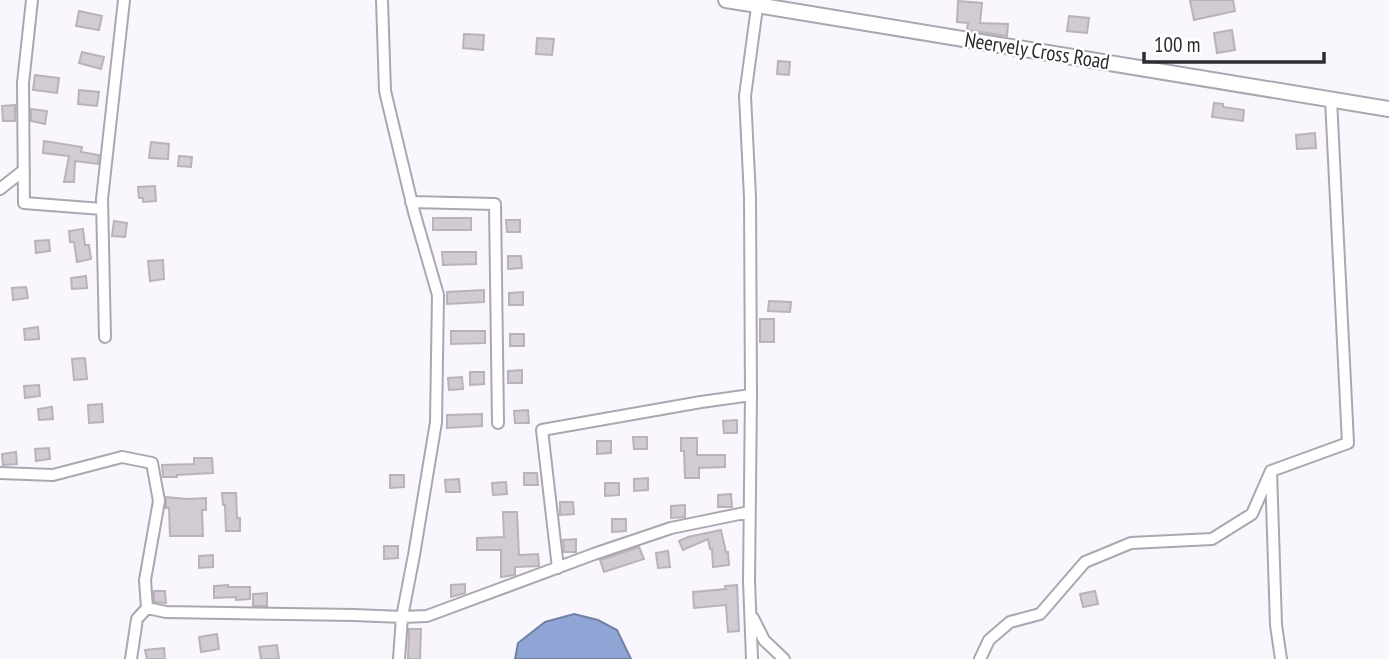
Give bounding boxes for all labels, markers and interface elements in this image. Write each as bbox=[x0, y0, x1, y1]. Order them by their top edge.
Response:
scale bar bbox=[1144, 21, 1324, 65]
street label: Neervely Cross Road bbox=[963, 26, 1111, 75]
text: 100 m bbox=[1154, 31, 1200, 58]

